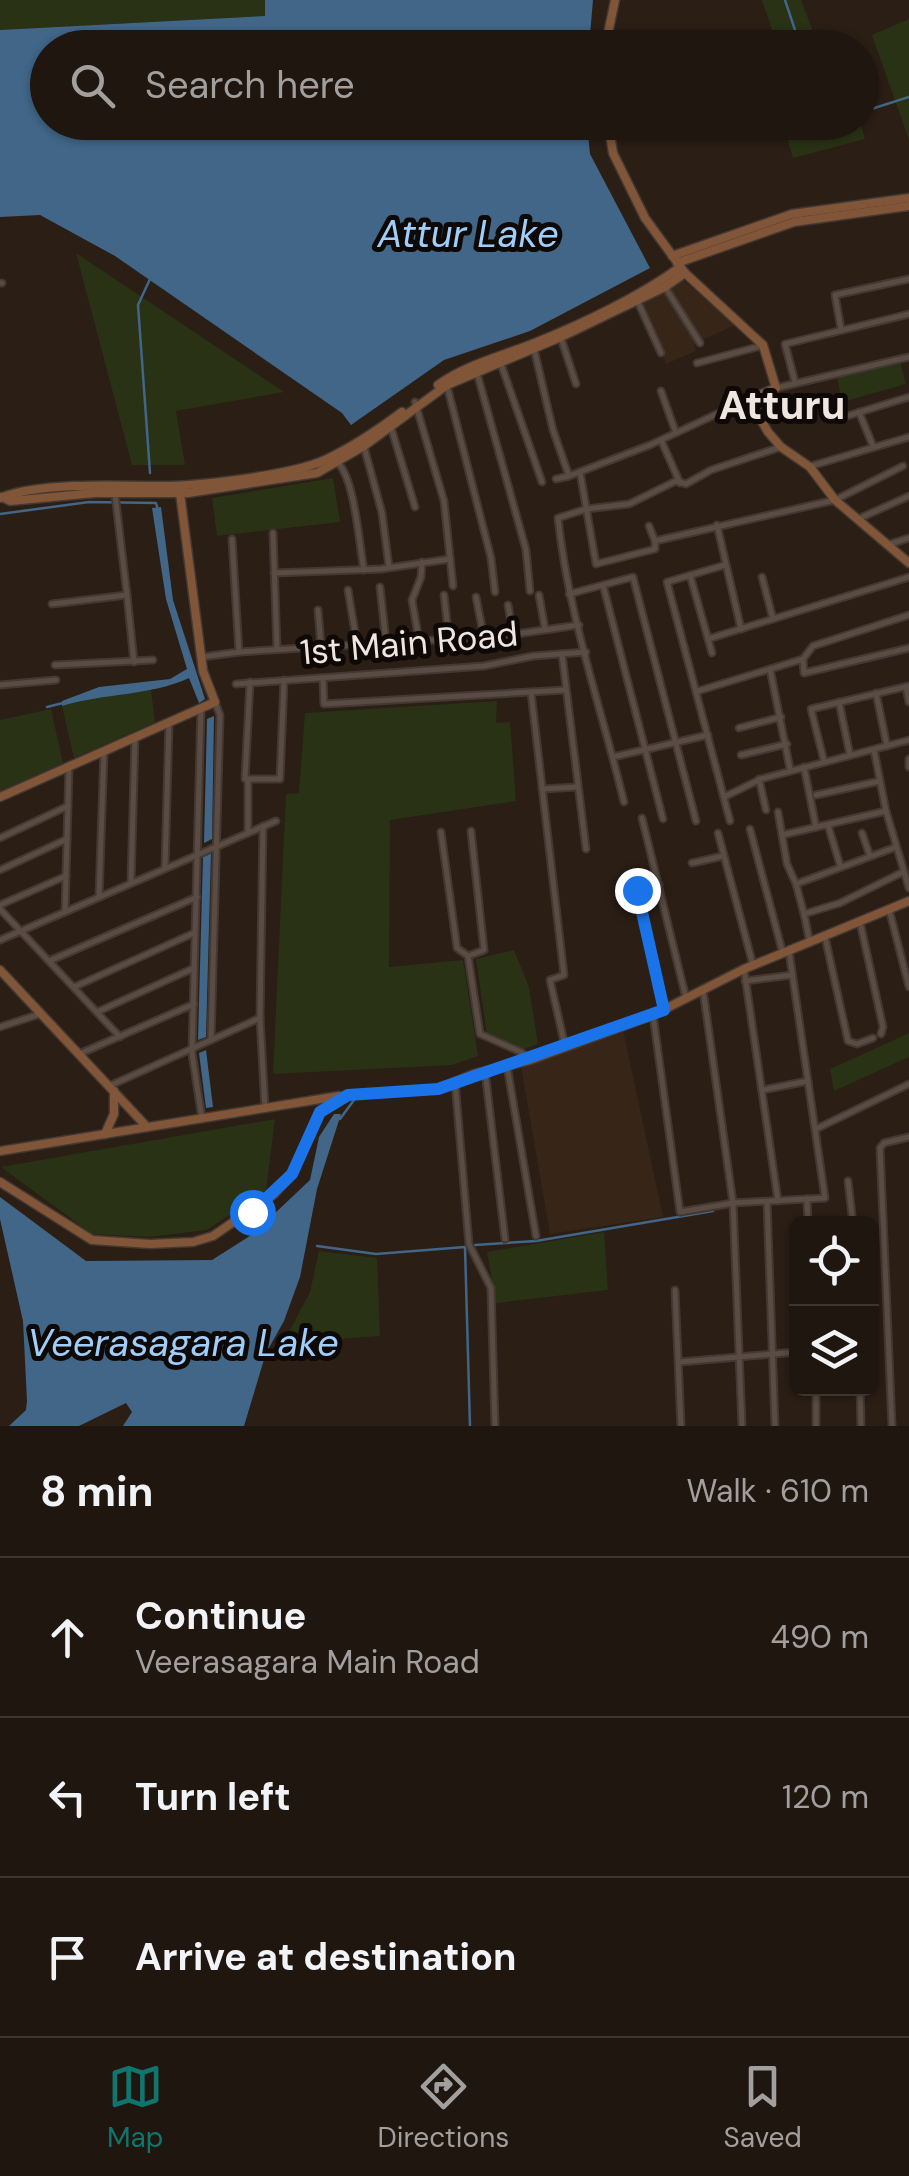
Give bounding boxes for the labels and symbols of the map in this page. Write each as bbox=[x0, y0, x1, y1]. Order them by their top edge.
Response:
water label: Attur Lake bbox=[376, 209, 559, 259]
district label: Atturu bbox=[719, 379, 845, 431]
street label: 1st Main Road bbox=[298, 611, 520, 675]
route end bbox=[615, 868, 661, 914]
route start bbox=[230, 1190, 276, 1236]
water label: Veerasagara Lake bbox=[27, 1318, 339, 1368]

